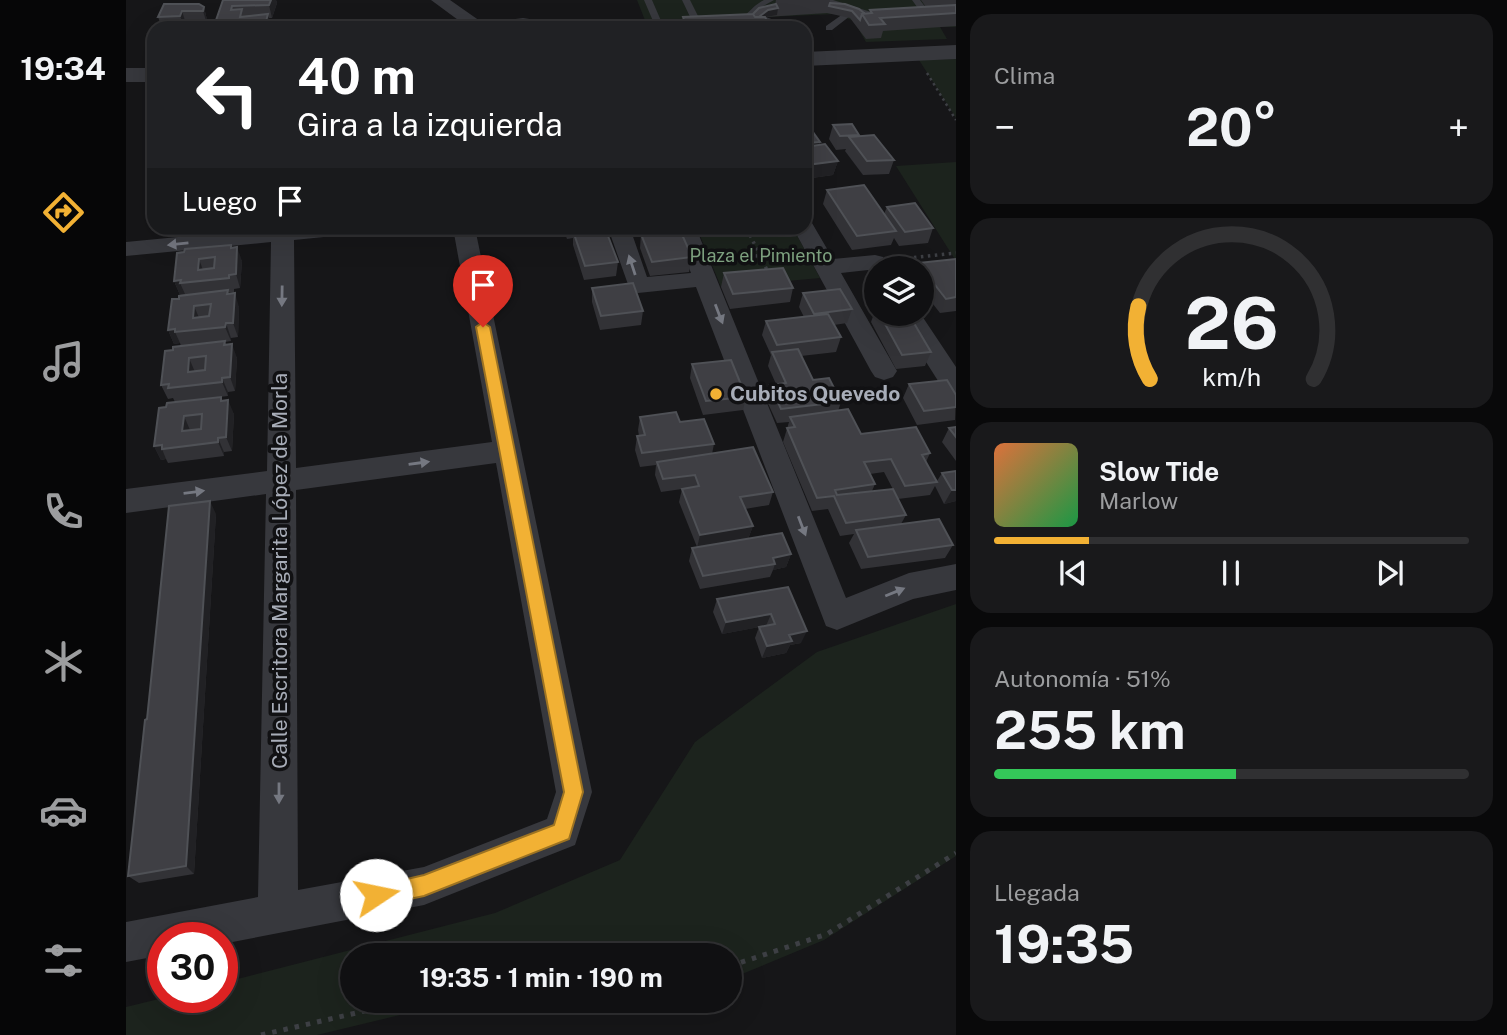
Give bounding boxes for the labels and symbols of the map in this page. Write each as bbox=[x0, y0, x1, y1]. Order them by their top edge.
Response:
one-way arrow bbox=[167, 239, 189, 250]
park label: Plaza el Pimiento bbox=[690, 245, 832, 266]
one-way arrow bbox=[626, 254, 636, 275]
pin bbox=[453, 255, 513, 327]
one-way arrow bbox=[277, 285, 288, 307]
one-way arrow bbox=[713, 304, 724, 325]
street label: Calle Escritora Margarita López de Morla bbox=[267, 373, 292, 769]
place label: Cubitos Quevedo bbox=[730, 381, 900, 406]
marker: Cubitos Quevedo bbox=[708, 386, 724, 402]
one-way arrow bbox=[408, 457, 430, 468]
one-way arrow bbox=[183, 486, 205, 497]
one-way arrow bbox=[796, 515, 807, 536]
one-way arrow bbox=[885, 586, 906, 597]
one-way arrow bbox=[273, 782, 285, 804]
position arrow bbox=[339, 858, 413, 932]
speed limit sign: 30 bbox=[147, 922, 238, 1013]

